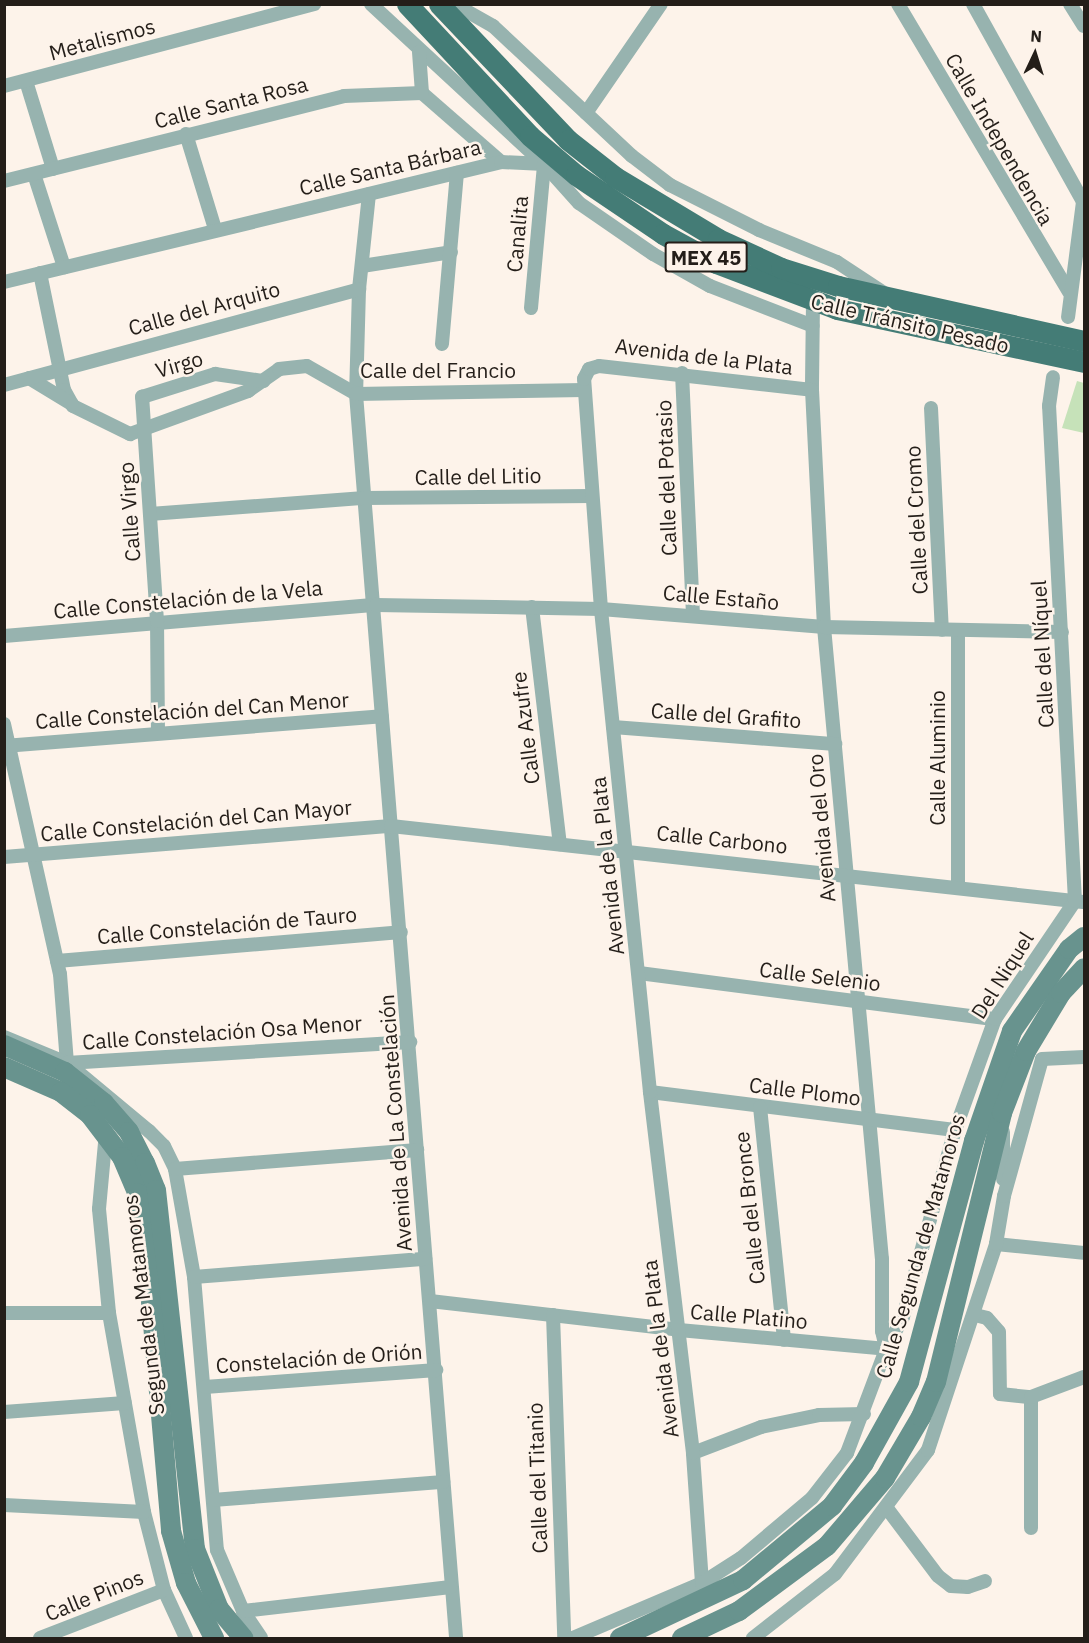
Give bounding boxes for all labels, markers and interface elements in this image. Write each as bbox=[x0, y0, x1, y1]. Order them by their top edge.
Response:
street label: Metalismos bbox=[46, 13, 158, 65]
north arrow bbox=[1005, 24, 1065, 84]
text: N bbox=[1030, 26, 1043, 46]
street label: Calle Independencia bbox=[940, 49, 1060, 229]
street label: Calle Santa Rosa bbox=[152, 71, 310, 133]
street label: Calle Santa Bárbara bbox=[297, 134, 483, 200]
street label: Canalita bbox=[501, 195, 533, 273]
road number: MEX 45 bbox=[664, 240, 748, 274]
street label: Calle del Arquito bbox=[125, 276, 283, 340]
street label: Calle Tránsito Pesado bbox=[808, 288, 1012, 358]
street label: Avenida de la Plata bbox=[614, 333, 794, 379]
street label: Virgo bbox=[152, 345, 206, 383]
street label: Calle del Francio bbox=[360, 357, 516, 383]
street label: Calle del Potasio bbox=[651, 399, 681, 557]
street label: Calle del Cromo bbox=[900, 445, 932, 595]
street label: Calle Virgo bbox=[113, 461, 145, 563]
street label: Calle del Litio bbox=[414, 462, 542, 490]
street label: Calle Constelación de la Vela bbox=[52, 575, 324, 623]
street label: Calle Estaño bbox=[662, 579, 780, 615]
street label: Calle del Níquel bbox=[1026, 580, 1058, 728]
street label: Calle Azufre bbox=[506, 670, 544, 786]
street label: Calle Constelación del Can Menor bbox=[34, 686, 350, 734]
street label: Calle Aluminio bbox=[924, 690, 950, 826]
street label: Calle del Grafito bbox=[650, 697, 802, 733]
street label: Avenida del Oro bbox=[802, 753, 840, 903]
street label: Avenida de la Plata bbox=[585, 776, 629, 956]
street label: Calle Constelación del Can Mayor bbox=[39, 794, 353, 846]
street label: Calle Carbono bbox=[655, 820, 789, 858]
street label: Calle Constelación de Tauro bbox=[96, 901, 358, 949]
street label: Del Niquel bbox=[965, 927, 1039, 1023]
street label: Calle Selenio bbox=[758, 956, 882, 996]
street label: Avenida de La Constelación bbox=[373, 994, 417, 1252]
street label: Calle Constelación Osa Menor bbox=[81, 1010, 363, 1054]
street label: Calle Plomo bbox=[748, 1072, 862, 1110]
street label: Calle Segunda de Matamoros bbox=[870, 1111, 970, 1381]
street label: Calle del Bronce bbox=[728, 1130, 770, 1286]
street label: Segunda de Matamoros bbox=[117, 1193, 169, 1417]
street label: Avenida de la Plata bbox=[637, 1259, 683, 1439]
street label: Calle Platino bbox=[689, 1298, 809, 1334]
street label: Constelación de Orión bbox=[215, 1338, 423, 1378]
street label: Calle del Titanio bbox=[522, 1402, 552, 1554]
street label: Calle Pinos bbox=[41, 1564, 147, 1626]

